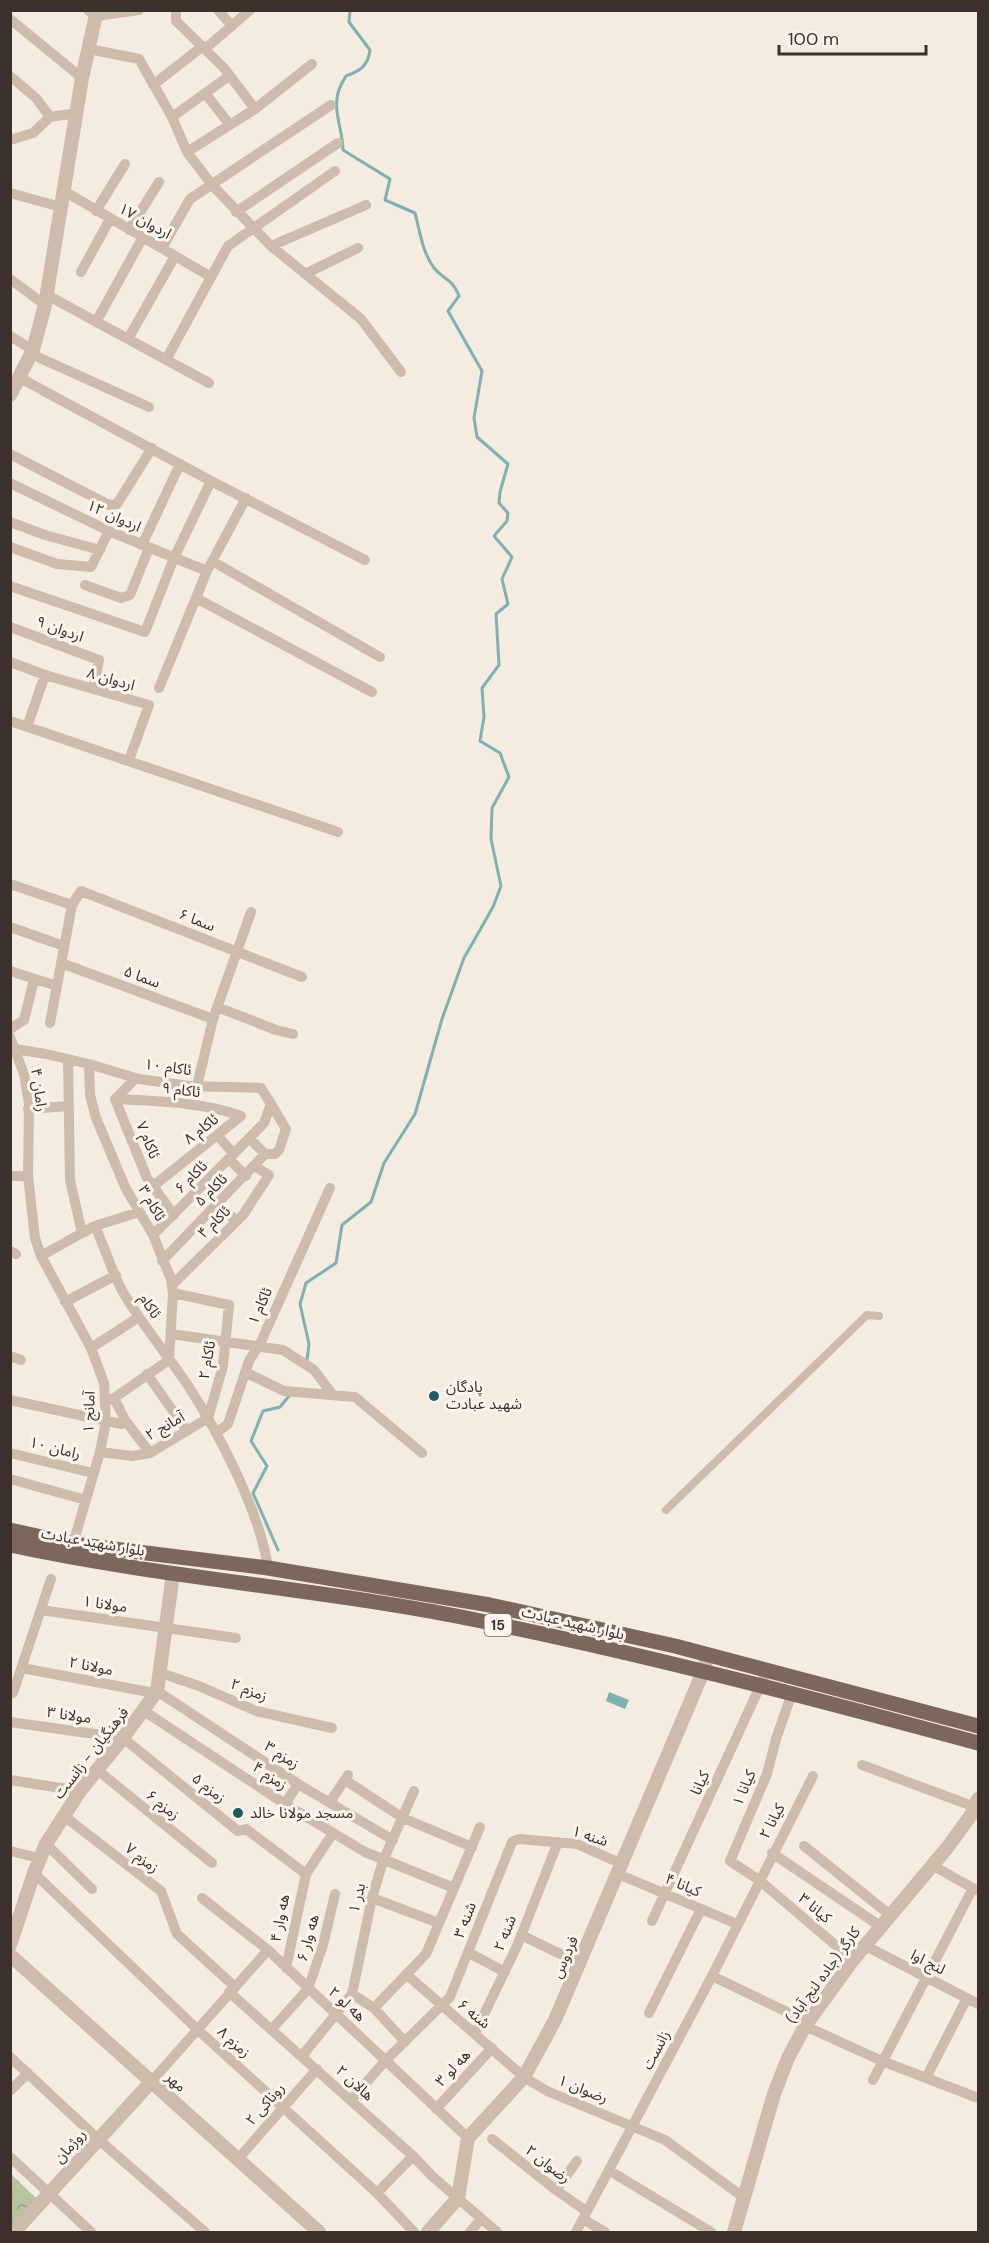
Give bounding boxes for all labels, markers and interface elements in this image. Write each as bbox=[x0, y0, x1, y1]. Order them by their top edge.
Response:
scale bar bbox=[779, 18, 926, 56]
text: 100 m bbox=[788, 27, 839, 51]
street label: اردوان ۱۷ bbox=[115, 198, 175, 244]
street label: اردوان ۱۲ bbox=[84, 495, 144, 537]
street label: اردوان ۹ bbox=[34, 611, 86, 647]
street label: اردوان ۸ bbox=[85, 663, 137, 695]
street label: سما ۶ bbox=[176, 904, 218, 936]
street label: سما ۵ bbox=[121, 961, 163, 993]
street label: ئاکام ۱۰ bbox=[143, 1054, 193, 1081]
street label: رامان ۴ bbox=[26, 1067, 52, 1113]
street label: ئاکام ۹ bbox=[160, 1078, 201, 1103]
street label: ئاکام ۸ bbox=[180, 1109, 223, 1150]
street label: ئاکام ۷ bbox=[131, 1118, 165, 1162]
street label: ئاکام ۶ bbox=[170, 1156, 212, 1198]
street label: ئاکام ۵ bbox=[190, 1169, 232, 1211]
street label: ئاکام ۳ bbox=[133, 1181, 170, 1225]
street label: ئاکام ۴ bbox=[193, 1201, 236, 1243]
street label: ئاکام ۱ bbox=[243, 1284, 278, 1328]
street label: ئاکام bbox=[134, 1290, 166, 1323]
street label: ئاکام ۲ bbox=[194, 1339, 221, 1381]
place label: پادگان شهید عبادت bbox=[446, 1377, 522, 1414]
marker: پادگان شهید عبادت bbox=[427, 1389, 441, 1403]
street label: آمانج ۱ bbox=[78, 1390, 102, 1433]
street label: آمانج ۲ bbox=[142, 1407, 190, 1447]
street label: رامان ۱۰ bbox=[27, 1432, 83, 1464]
street label: بلوار شهید عبادت bbox=[40, 1523, 146, 1561]
street label: مولانا ۱ bbox=[81, 1591, 129, 1617]
street label: بلوار شهید عبادت bbox=[520, 1601, 626, 1645]
road number: 15 bbox=[484, 1614, 512, 1636]
street label: مولانا ۲ bbox=[67, 1652, 115, 1680]
street label: زمزم ۲ bbox=[227, 1674, 270, 1707]
street label: مولانا ۳ bbox=[45, 1702, 93, 1728]
street label: فرهنگیان - زانست bbox=[49, 1703, 133, 1803]
street label: زمزم ۳ bbox=[260, 1736, 303, 1775]
street label: زمزم ۴ bbox=[248, 1757, 291, 1796]
street label: کیانا ۱ bbox=[728, 1766, 761, 1809]
street label: کیانا bbox=[686, 1767, 715, 1798]
street label: زمزم ۵ bbox=[187, 1768, 230, 1808]
street label: زمزم ۶ bbox=[141, 1785, 184, 1825]
street label: کیانا ۲ bbox=[754, 1799, 790, 1842]
place label: مسجد مولانا خالد bbox=[250, 1803, 353, 1823]
marker: مسجد مولانا خالد bbox=[231, 1806, 245, 1820]
street label: شنه ۱ bbox=[569, 1821, 611, 1851]
street label: زمزم ۷ bbox=[120, 1838, 163, 1878]
street label: کیانا ۴ bbox=[662, 1869, 705, 1902]
street label: بدر ۱ bbox=[344, 1881, 370, 1915]
street label: کیانا ۳ bbox=[794, 1888, 836, 1928]
street label: هه وار ۴ bbox=[266, 1892, 294, 1944]
street label: شنه ۳ bbox=[449, 1899, 481, 1941]
street label: هه وار ۶ bbox=[292, 1912, 324, 1964]
street label: شنه ۲ bbox=[489, 1912, 521, 1954]
street label: کارگر (جاده لنج آباد) bbox=[781, 1922, 867, 2029]
street label: فردوس bbox=[547, 1932, 583, 1981]
street label: لنج اوا bbox=[906, 1945, 949, 1981]
street label: هه لو ۲ bbox=[324, 1982, 370, 2026]
street label: شنه ۶ bbox=[453, 1995, 495, 2033]
street label: زمزم ۸ bbox=[213, 2022, 255, 2063]
street label: زانست bbox=[637, 2027, 675, 2073]
street label: هه لو ۳ bbox=[431, 2045, 475, 2091]
street label: هالان ۲ bbox=[332, 2061, 378, 2105]
street label: مهر bbox=[161, 2067, 191, 2097]
street label: رضوان ۱ bbox=[555, 2070, 611, 2108]
street label: روناکی ۲ bbox=[241, 2078, 289, 2130]
street label: روژمان bbox=[49, 2125, 91, 2167]
street label: رضوان ۲ bbox=[521, 2140, 575, 2188]

